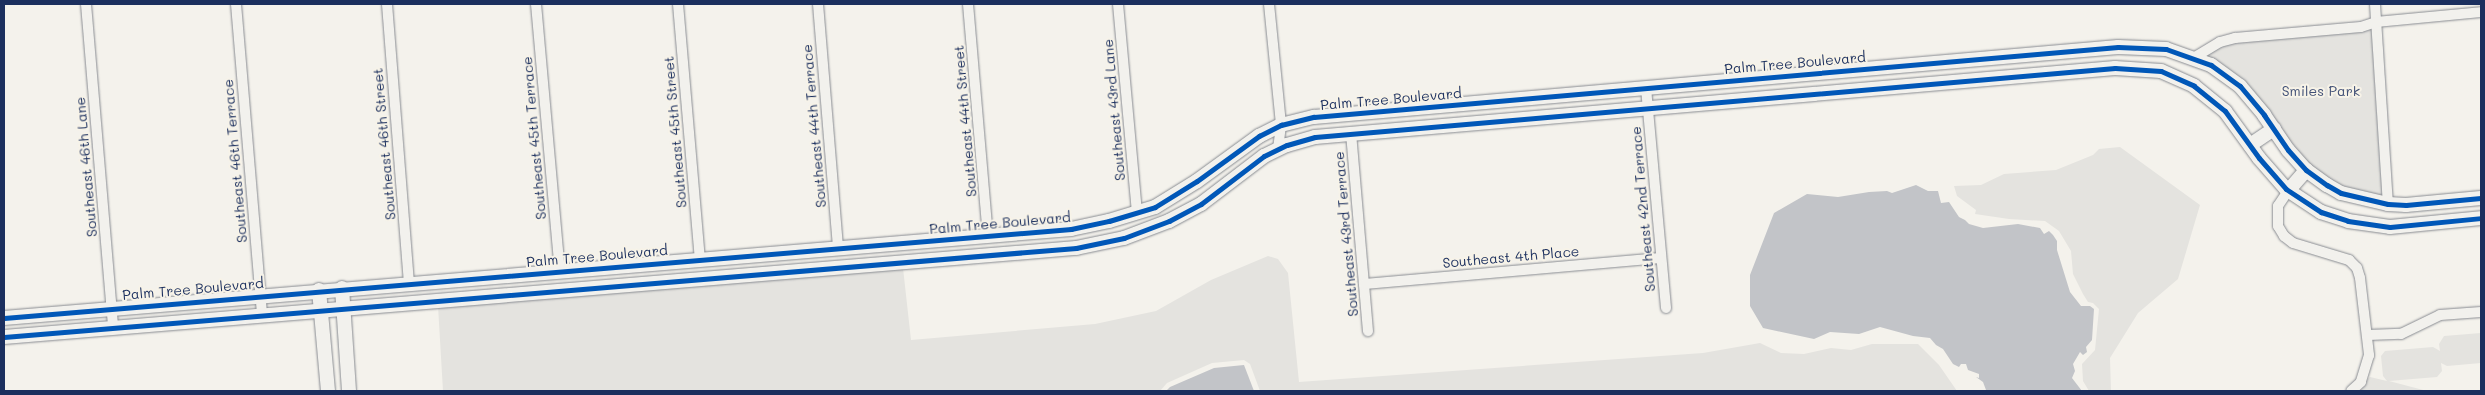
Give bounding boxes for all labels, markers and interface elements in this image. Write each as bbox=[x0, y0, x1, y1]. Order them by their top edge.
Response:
street label: Southeast 43rd Lane bbox=[1099, 39, 1129, 181]
street label: Southeast 44th Terrace bbox=[798, 44, 830, 208]
street label: Southeast 44th Street bbox=[950, 44, 980, 198]
street label: Palm Tree Boulevard bbox=[1724, 48, 1866, 78]
street label: Southeast 45th Street bbox=[660, 55, 690, 209]
street label: Southeast 45th Terrace bbox=[518, 56, 550, 220]
street label: Southeast 46th Street bbox=[369, 67, 399, 221]
street label: Southeast 46th Terrace bbox=[219, 79, 251, 243]
park label: Smiles Park bbox=[2282, 83, 2360, 99]
street label: Palm Tree Boulevard bbox=[1320, 84, 1462, 114]
street label: Southeast 46th Lane bbox=[72, 96, 100, 238]
street label: Southeast 42nd Terrace bbox=[1627, 126, 1659, 292]
street label: Southeast 43rd Terrace bbox=[1330, 151, 1362, 317]
street label: Palm Tree Boulevard bbox=[929, 208, 1071, 238]
street label: Palm Tree Boulevard bbox=[526, 241, 668, 271]
street label: Southeast 4th Place bbox=[1442, 243, 1580, 271]
street label: Palm Tree Boulevard bbox=[122, 274, 264, 304]

